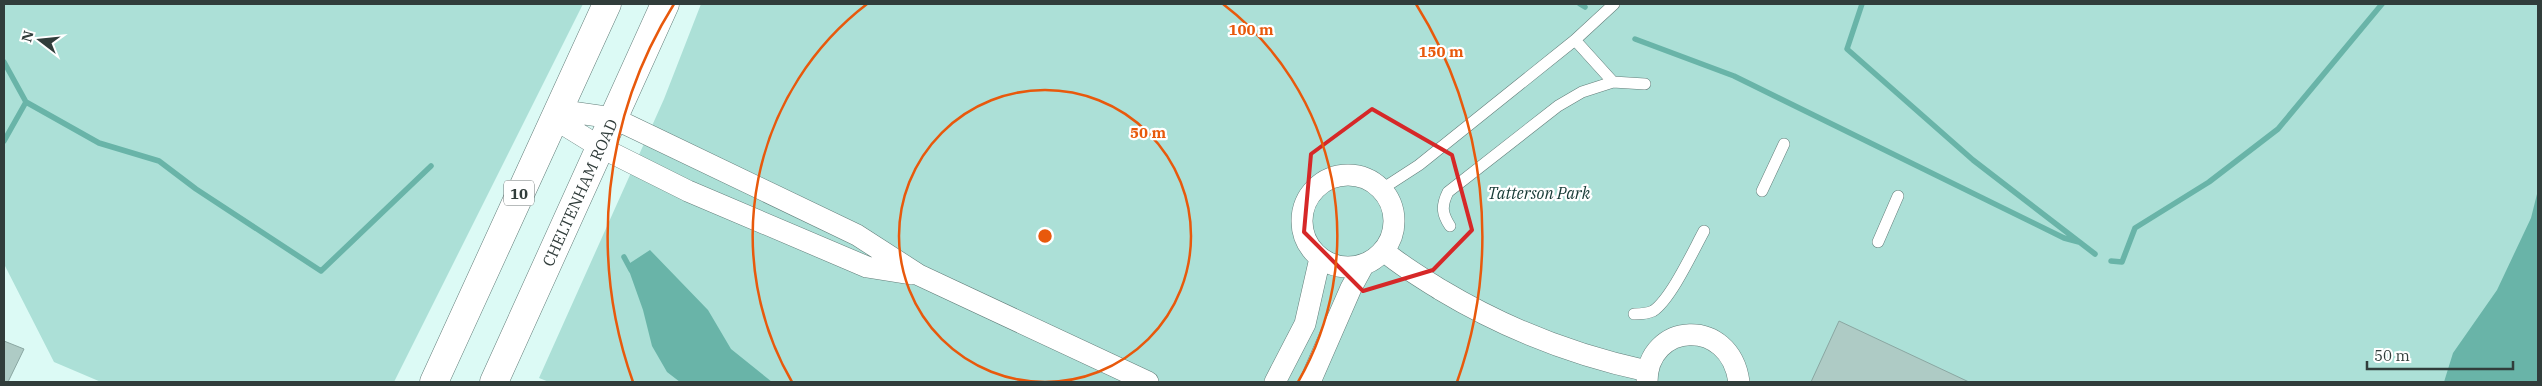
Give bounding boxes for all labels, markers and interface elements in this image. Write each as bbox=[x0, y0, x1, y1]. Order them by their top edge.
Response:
north arrow bbox=[15, 15, 65, 65]
text: 100 m bbox=[1228, 20, 1274, 39]
text: N bbox=[17, 29, 38, 44]
text: 150 m bbox=[1418, 42, 1464, 61]
street label: CHELTENHAM ROAD bbox=[538, 115, 622, 269]
text: 50 m bbox=[1130, 123, 1166, 142]
road number: 10 bbox=[504, 180, 534, 206]
park label: Tatterson Park bbox=[1488, 183, 1591, 203]
centre of rings bbox=[1036, 227, 1054, 245]
scale bar bbox=[2367, 338, 2513, 370]
text: 50 m bbox=[2374, 346, 2410, 365]

